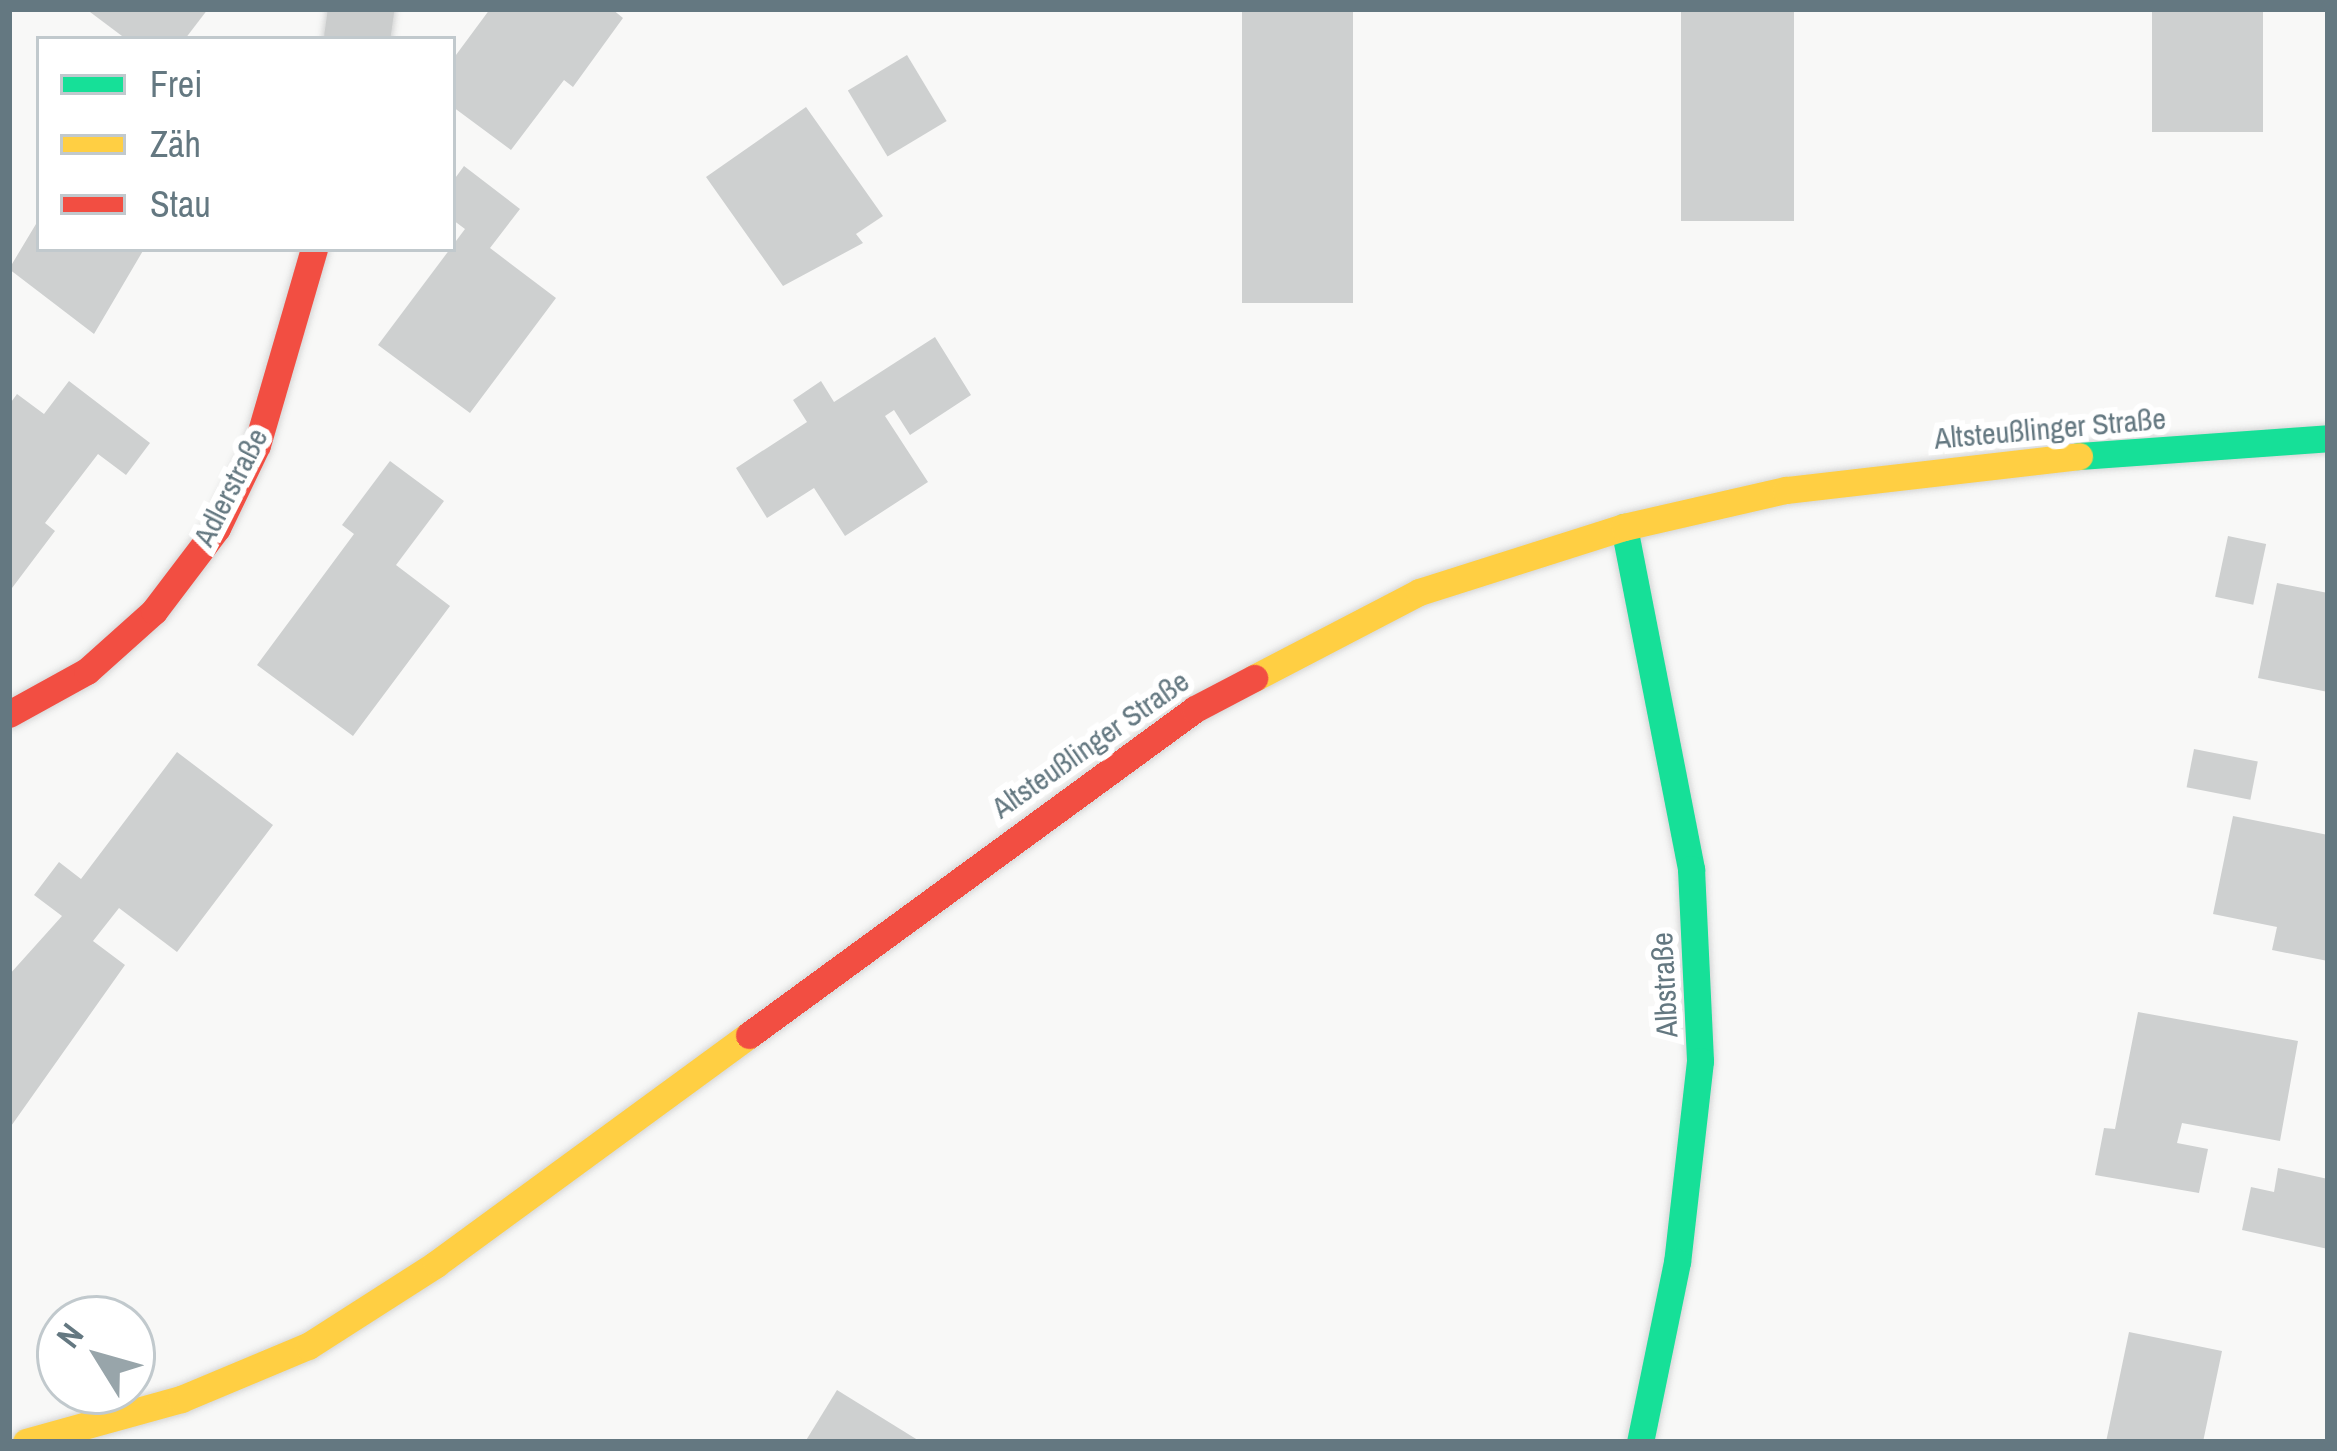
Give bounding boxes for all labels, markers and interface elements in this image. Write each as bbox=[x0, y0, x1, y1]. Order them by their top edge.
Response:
legend bbox=[36, 36, 456, 252]
text: Frei bbox=[150, 60, 203, 108]
text: Zäh bbox=[150, 120, 201, 168]
text: Stau bbox=[150, 180, 211, 228]
street label: Altsteußlinger Straße bbox=[1933, 400, 2167, 456]
street label: Adlerstraße bbox=[185, 422, 275, 552]
street label: Altsteußlinger Straße bbox=[984, 663, 1196, 825]
street label: Albstraße bbox=[1643, 931, 1685, 1039]
north arrow bbox=[36, 1295, 156, 1415]
text: N bbox=[46, 1314, 93, 1356]

